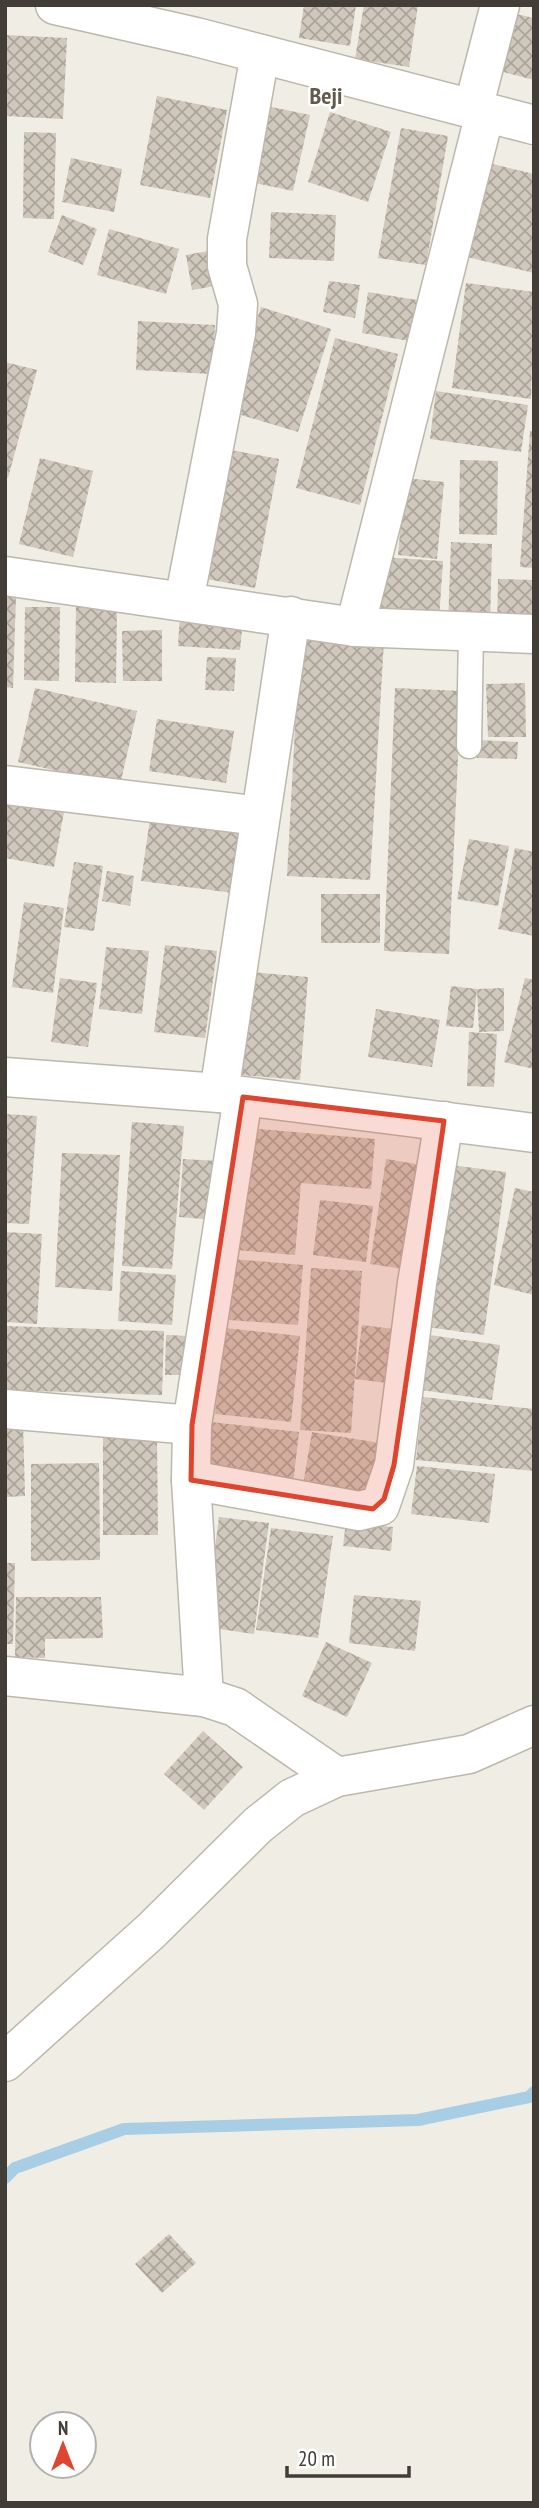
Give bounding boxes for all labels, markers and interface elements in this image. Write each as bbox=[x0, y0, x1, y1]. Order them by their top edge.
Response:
district label: Beji bbox=[310, 80, 342, 111]
north arrow bbox=[28, 2410, 98, 2480]
text: N bbox=[58, 2416, 68, 2440]
scale bar bbox=[287, 2434, 410, 2478]
text: 20 m bbox=[298, 2445, 335, 2472]

